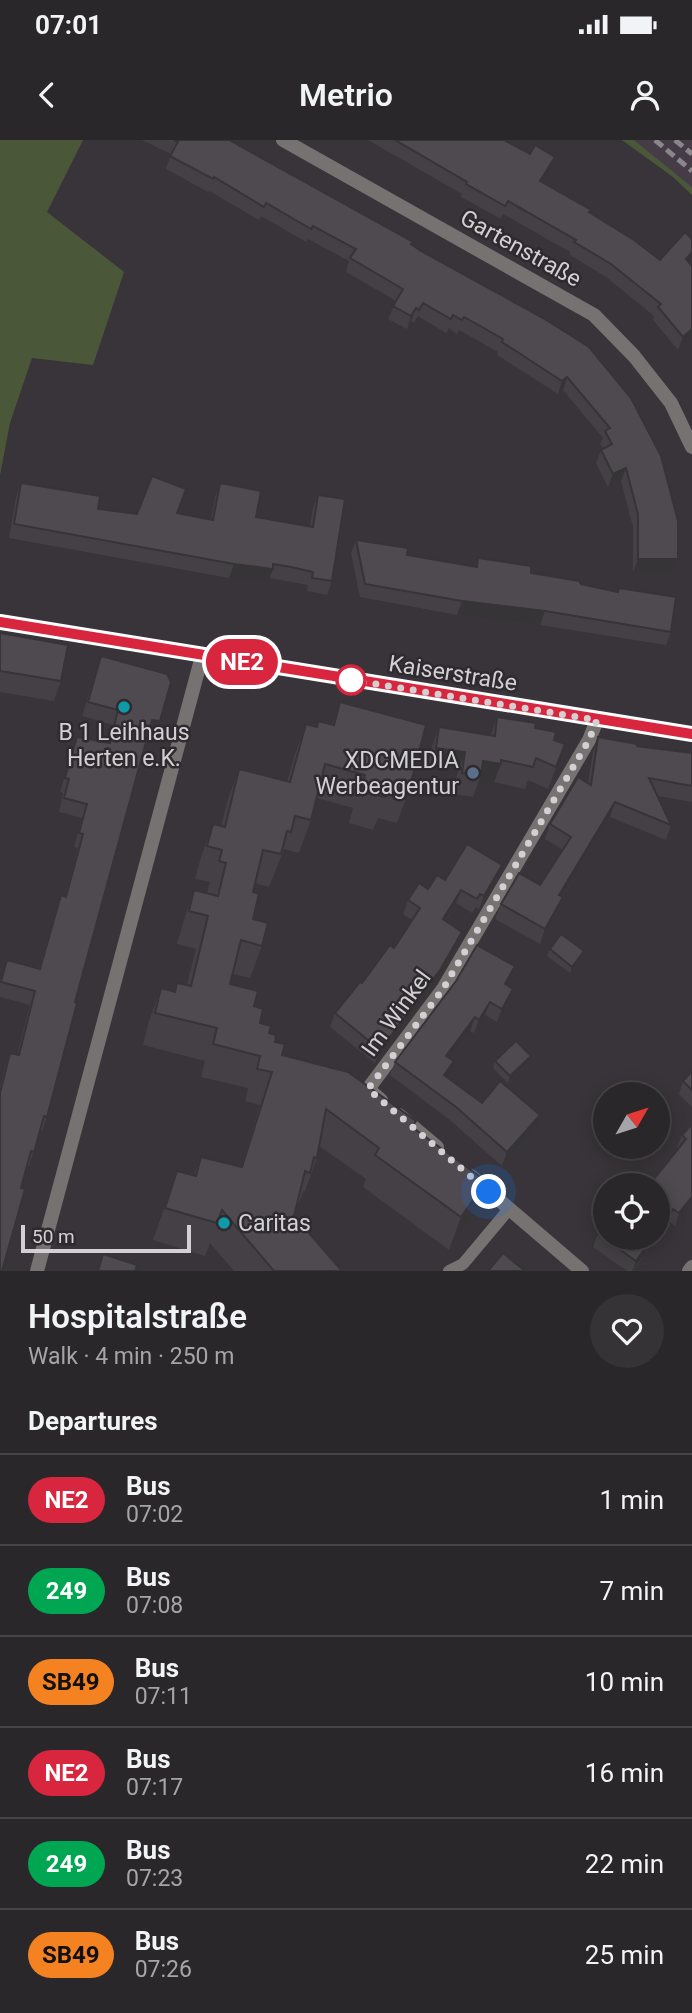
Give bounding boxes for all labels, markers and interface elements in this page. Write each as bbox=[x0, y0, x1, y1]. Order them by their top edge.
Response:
text: 07:01 bbox=[35, 10, 102, 40]
icon: back bbox=[28, 76, 66, 114]
text: Metrio bbox=[299, 76, 393, 114]
icon: person bbox=[626, 76, 664, 114]
street label: Gartenstraße bbox=[456, 204, 586, 293]
line badge: NE2 bbox=[202, 639, 282, 685]
text: NE2 bbox=[220, 648, 264, 676]
street label: Kaiserstraße bbox=[387, 650, 519, 697]
unlabelled marker bbox=[336, 665, 366, 695]
marker: B 1 Leihhaus Herten e.K. bbox=[116, 699, 132, 715]
place label: B 1 Leihhaus Herten e.K. bbox=[58, 719, 190, 772]
place label: XDCMEDIA Werbeagentur bbox=[316, 747, 459, 800]
marker: XDCMEDIA Werbeagentur bbox=[465, 765, 481, 781]
street label: Im Winkel bbox=[356, 965, 437, 1062]
north arrow bbox=[593, 1082, 670, 1158]
map controls bbox=[593, 1082, 670, 1250]
button: locate bbox=[593, 1173, 670, 1250]
your location bbox=[471, 1174, 506, 1209]
place label: Caritas bbox=[238, 1210, 311, 1237]
marker: Caritas bbox=[216, 1215, 232, 1231]
scale bar bbox=[21, 1222, 191, 1254]
text: 50 m bbox=[32, 1225, 75, 1248]
button: heart bbox=[590, 1294, 664, 1368]
text: Hospitalstraße bbox=[28, 1297, 247, 1336]
text: Walk · 4 min · 250 m bbox=[28, 1343, 234, 1370]
text: Departures bbox=[28, 1406, 158, 1436]
text: Bus bbox=[126, 1471, 171, 1501]
text: 1 min bbox=[599, 1485, 664, 1515]
text: NE2 bbox=[44, 1486, 89, 1514]
text: 07:02 bbox=[126, 1501, 183, 1528]
text: Bus bbox=[126, 1562, 171, 1592]
text: 7 min bbox=[599, 1576, 664, 1606]
text: 249 bbox=[46, 1577, 87, 1605]
text: 07:08 bbox=[126, 1592, 183, 1619]
text: Bus bbox=[135, 1653, 179, 1683]
text: 10 min bbox=[585, 1667, 664, 1697]
text: SB49 bbox=[42, 1668, 100, 1696]
text: 07:11 bbox=[135, 1683, 192, 1710]
text: Bus bbox=[126, 1744, 171, 1774]
text: 16 min bbox=[585, 1758, 664, 1788]
text: NE2 bbox=[44, 1759, 89, 1787]
text: 07:17 bbox=[126, 1774, 183, 1801]
text: Bus bbox=[126, 1835, 171, 1865]
text: 22 min bbox=[585, 1849, 664, 1879]
text: 249 bbox=[46, 1850, 87, 1878]
text: 07:23 bbox=[126, 1865, 183, 1892]
text: Bus bbox=[135, 1926, 179, 1956]
text: 25 min bbox=[585, 1940, 664, 1970]
text: SB49 bbox=[42, 1941, 100, 1969]
text: 07:26 bbox=[135, 1956, 192, 1983]

